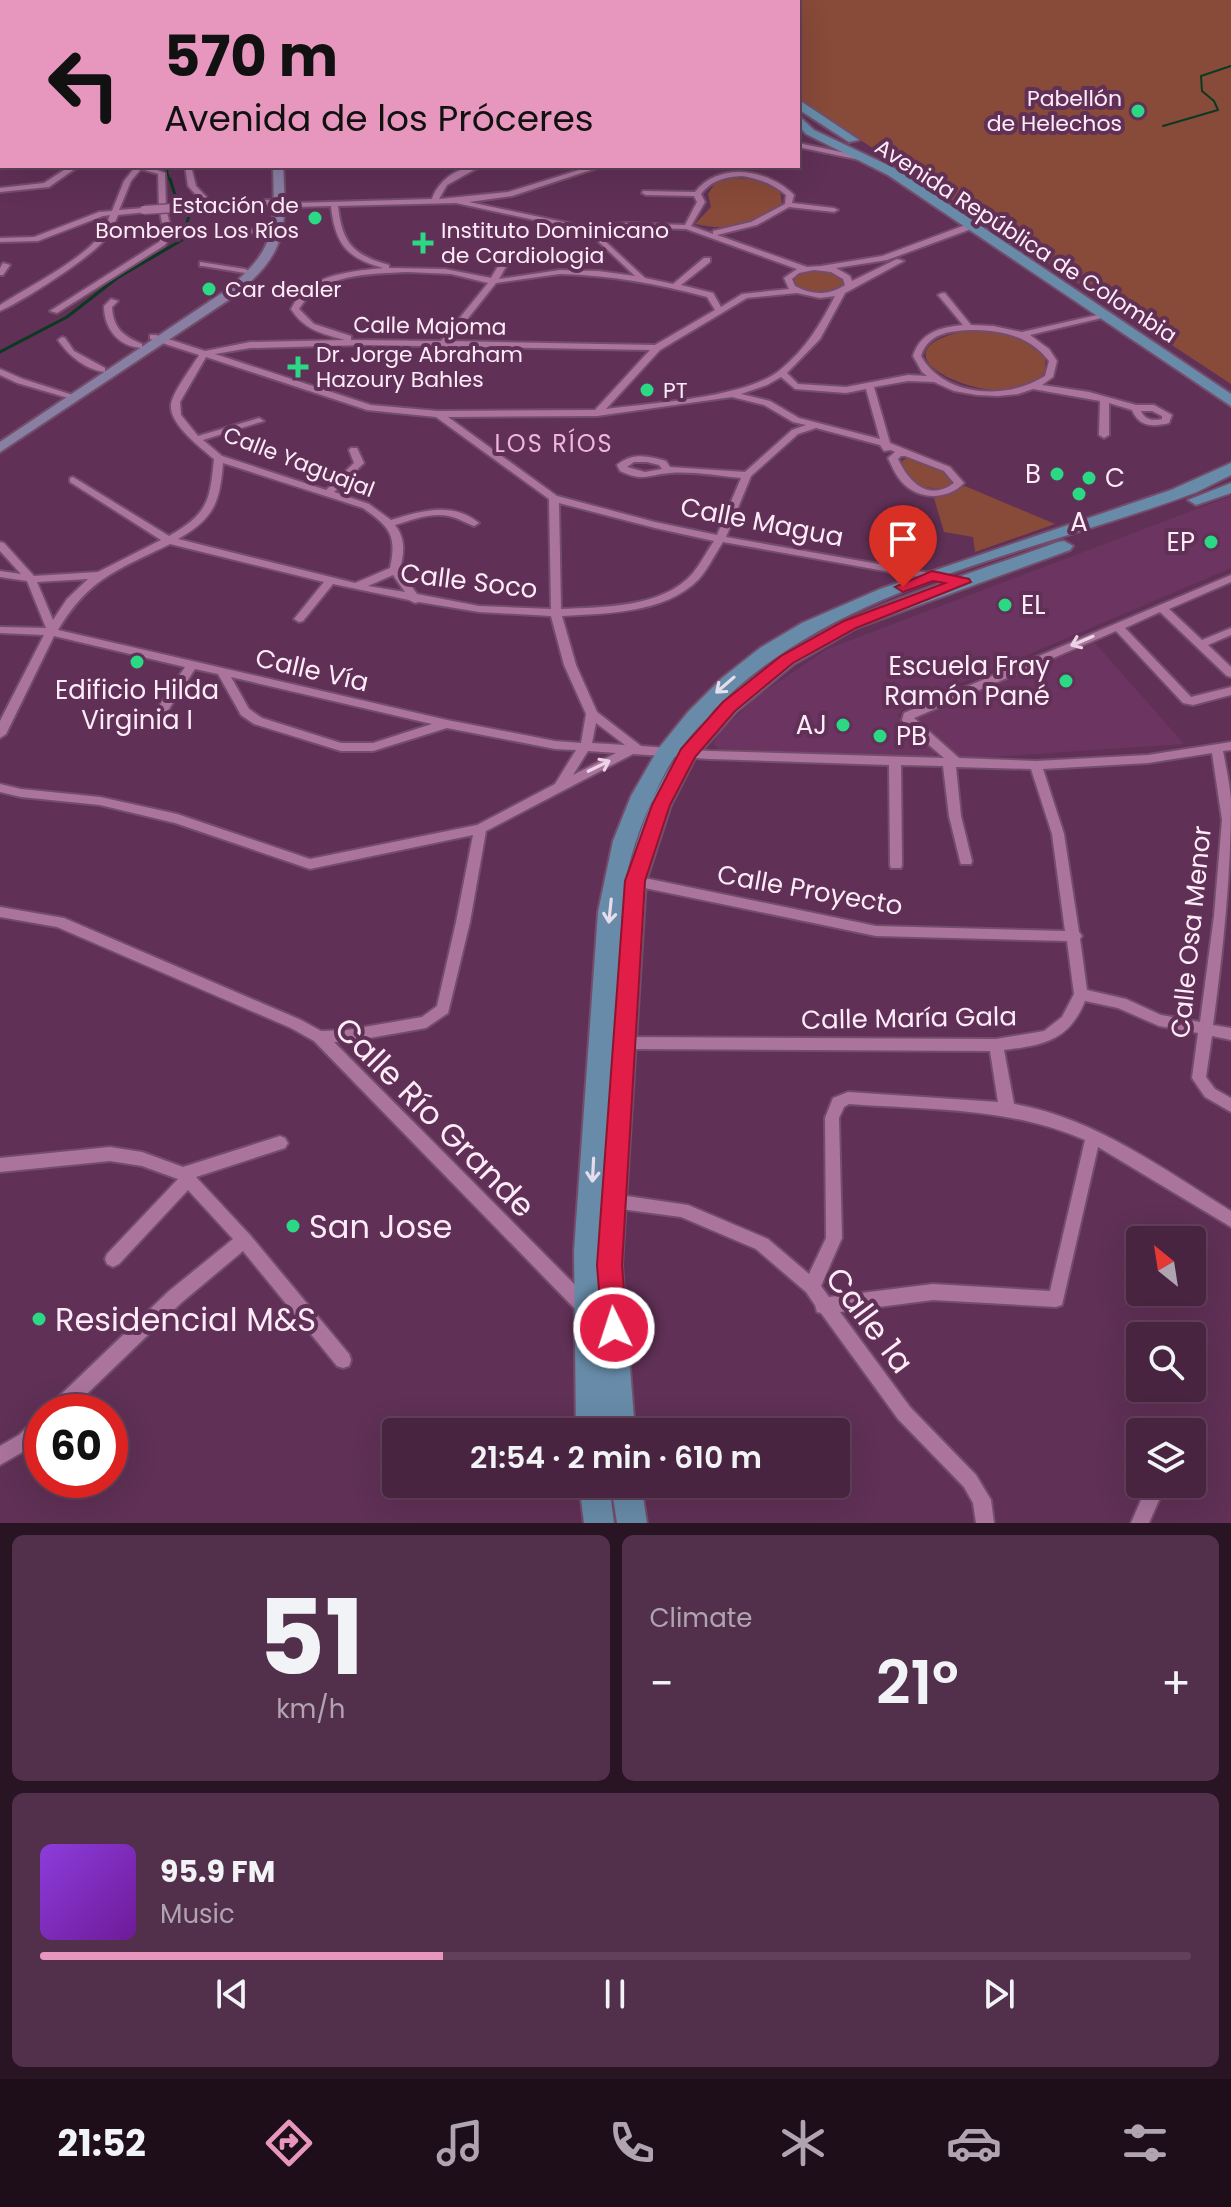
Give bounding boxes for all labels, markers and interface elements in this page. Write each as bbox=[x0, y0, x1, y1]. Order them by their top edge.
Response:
text: 570 m bbox=[164, 17, 338, 96]
icon: left bbox=[32, 32, 136, 136]
place label: Pabellón de Helechos bbox=[987, 83, 1122, 139]
text: Avenida de los Próceres bbox=[164, 93, 594, 144]
marker: Pabellón de Helechos bbox=[1129, 102, 1147, 120]
street label: Avenida República de Colombia bbox=[869, 131, 1183, 351]
place label: Estación de Bomberos Los Ríos bbox=[95, 190, 299, 246]
marker: Estación de Bomberos Los Ríos bbox=[306, 209, 324, 227]
place label: Instituto Dominicano de Cardiologia bbox=[441, 215, 669, 271]
marker: Instituto Dominicano de Cardiologia bbox=[412, 232, 434, 254]
place label: Car dealer bbox=[225, 274, 342, 305]
marker: Car dealer bbox=[200, 280, 218, 298]
street label: Calle Majoma bbox=[353, 309, 507, 343]
place label: Dr. Jorge Abraham Hazoury Bahles bbox=[316, 339, 523, 395]
marker: Dr. Jorge Abraham Hazoury Bahles bbox=[287, 356, 309, 378]
place label: PT bbox=[663, 375, 688, 406]
marker: PT bbox=[638, 381, 656, 399]
street label: Calle Yaguajal bbox=[219, 419, 379, 505]
district label: LOS RÍOS bbox=[494, 427, 614, 460]
place label: B bbox=[1025, 456, 1041, 492]
place label: C bbox=[1105, 460, 1125, 496]
marker: B bbox=[1048, 465, 1066, 483]
marker: C bbox=[1080, 469, 1098, 487]
marker: A bbox=[1070, 485, 1088, 503]
street label: Calle Magua bbox=[677, 489, 847, 555]
place label: A bbox=[1070, 504, 1088, 540]
pin bbox=[869, 505, 937, 587]
icon: arrive bbox=[881, 517, 925, 561]
place label: EP bbox=[1167, 524, 1195, 560]
marker: EP bbox=[1202, 533, 1220, 551]
street label: Calle Soco bbox=[398, 555, 540, 607]
place label: EL bbox=[1021, 587, 1046, 623]
marker: EL bbox=[996, 596, 1014, 614]
one-way arrow bbox=[1070, 634, 1095, 649]
street label: Calle Vía bbox=[252, 640, 372, 700]
place label: Escuela Fray Ramón Pané bbox=[884, 648, 1050, 714]
marker: Edificio Hilda Virginia I bbox=[128, 653, 146, 671]
place label: Edificio Hilda Virginia I bbox=[55, 672, 219, 738]
marker: Escuela Fray Ramón Pané bbox=[1057, 672, 1075, 690]
one-way arrow bbox=[715, 676, 736, 694]
place label: AJ bbox=[796, 707, 827, 743]
marker: AJ bbox=[834, 716, 852, 734]
place label: PB bbox=[896, 718, 927, 754]
marker: PB bbox=[871, 727, 889, 745]
one-way arrow bbox=[586, 758, 610, 773]
street label: Calle Osa Menor bbox=[1162, 824, 1220, 1040]
street label: Calle Proyecto bbox=[715, 856, 905, 924]
one-way arrow bbox=[602, 897, 617, 924]
street label: Calle María Gala bbox=[801, 998, 1017, 1038]
street label: Calle Río Grande bbox=[325, 1007, 545, 1227]
one-way arrow bbox=[586, 1156, 601, 1183]
place label: San Jose bbox=[309, 1204, 452, 1249]
marker: San Jose bbox=[284, 1217, 302, 1235]
north arrow bbox=[1126, 1226, 1206, 1306]
map controls bbox=[1126, 1226, 1206, 1498]
street label: Calle 1a bbox=[815, 1258, 925, 1382]
position arrow bbox=[572, 1286, 656, 1370]
place label: Residencial M&S bbox=[55, 1297, 316, 1342]
marker: Residencial M&S bbox=[30, 1310, 48, 1328]
button: search bbox=[1126, 1322, 1206, 1402]
speed limit sign: 60 bbox=[24, 1394, 128, 1498]
button: layers bbox=[1126, 1418, 1206, 1498]
text: 21:54 · 2 min · 610 m bbox=[470, 1436, 762, 1479]
text: 51 bbox=[257, 1565, 364, 1710]
text: Climate bbox=[650, 1600, 752, 1636]
text: 21° bbox=[876, 1641, 959, 1725]
text: − bbox=[650, 1653, 674, 1714]
text: + bbox=[1161, 1653, 1191, 1714]
text: km/h bbox=[276, 1691, 345, 1727]
text: 95.9 FM bbox=[160, 1850, 275, 1893]
text: Music bbox=[160, 1896, 235, 1932]
icon: previous bbox=[210, 1972, 254, 2016]
icon: pause bbox=[593, 1972, 637, 2016]
icon: next bbox=[977, 1972, 1021, 2016]
icon: directions bbox=[261, 2115, 317, 2171]
icon: music bbox=[432, 2115, 488, 2171]
icon: phone bbox=[604, 2115, 660, 2171]
icon: climate bbox=[775, 2115, 831, 2171]
icon: car bbox=[946, 2115, 1002, 2171]
icon: filters bbox=[1117, 2115, 1173, 2171]
text: 21:52 bbox=[58, 2118, 146, 2169]

